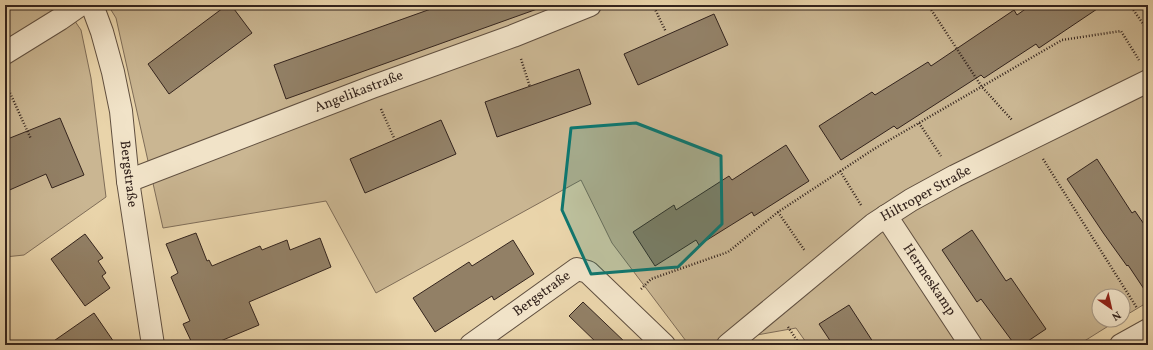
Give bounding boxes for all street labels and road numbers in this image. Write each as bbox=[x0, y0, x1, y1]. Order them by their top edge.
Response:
street label: Angelikastraße bbox=[312, 66, 407, 118]
street label: Bergstraße bbox=[114, 140, 142, 209]
street label: Hiltroper Straße bbox=[877, 161, 975, 227]
street label: Hermeskamp bbox=[898, 240, 960, 320]
street label: Bergstraße bbox=[509, 266, 575, 321]

